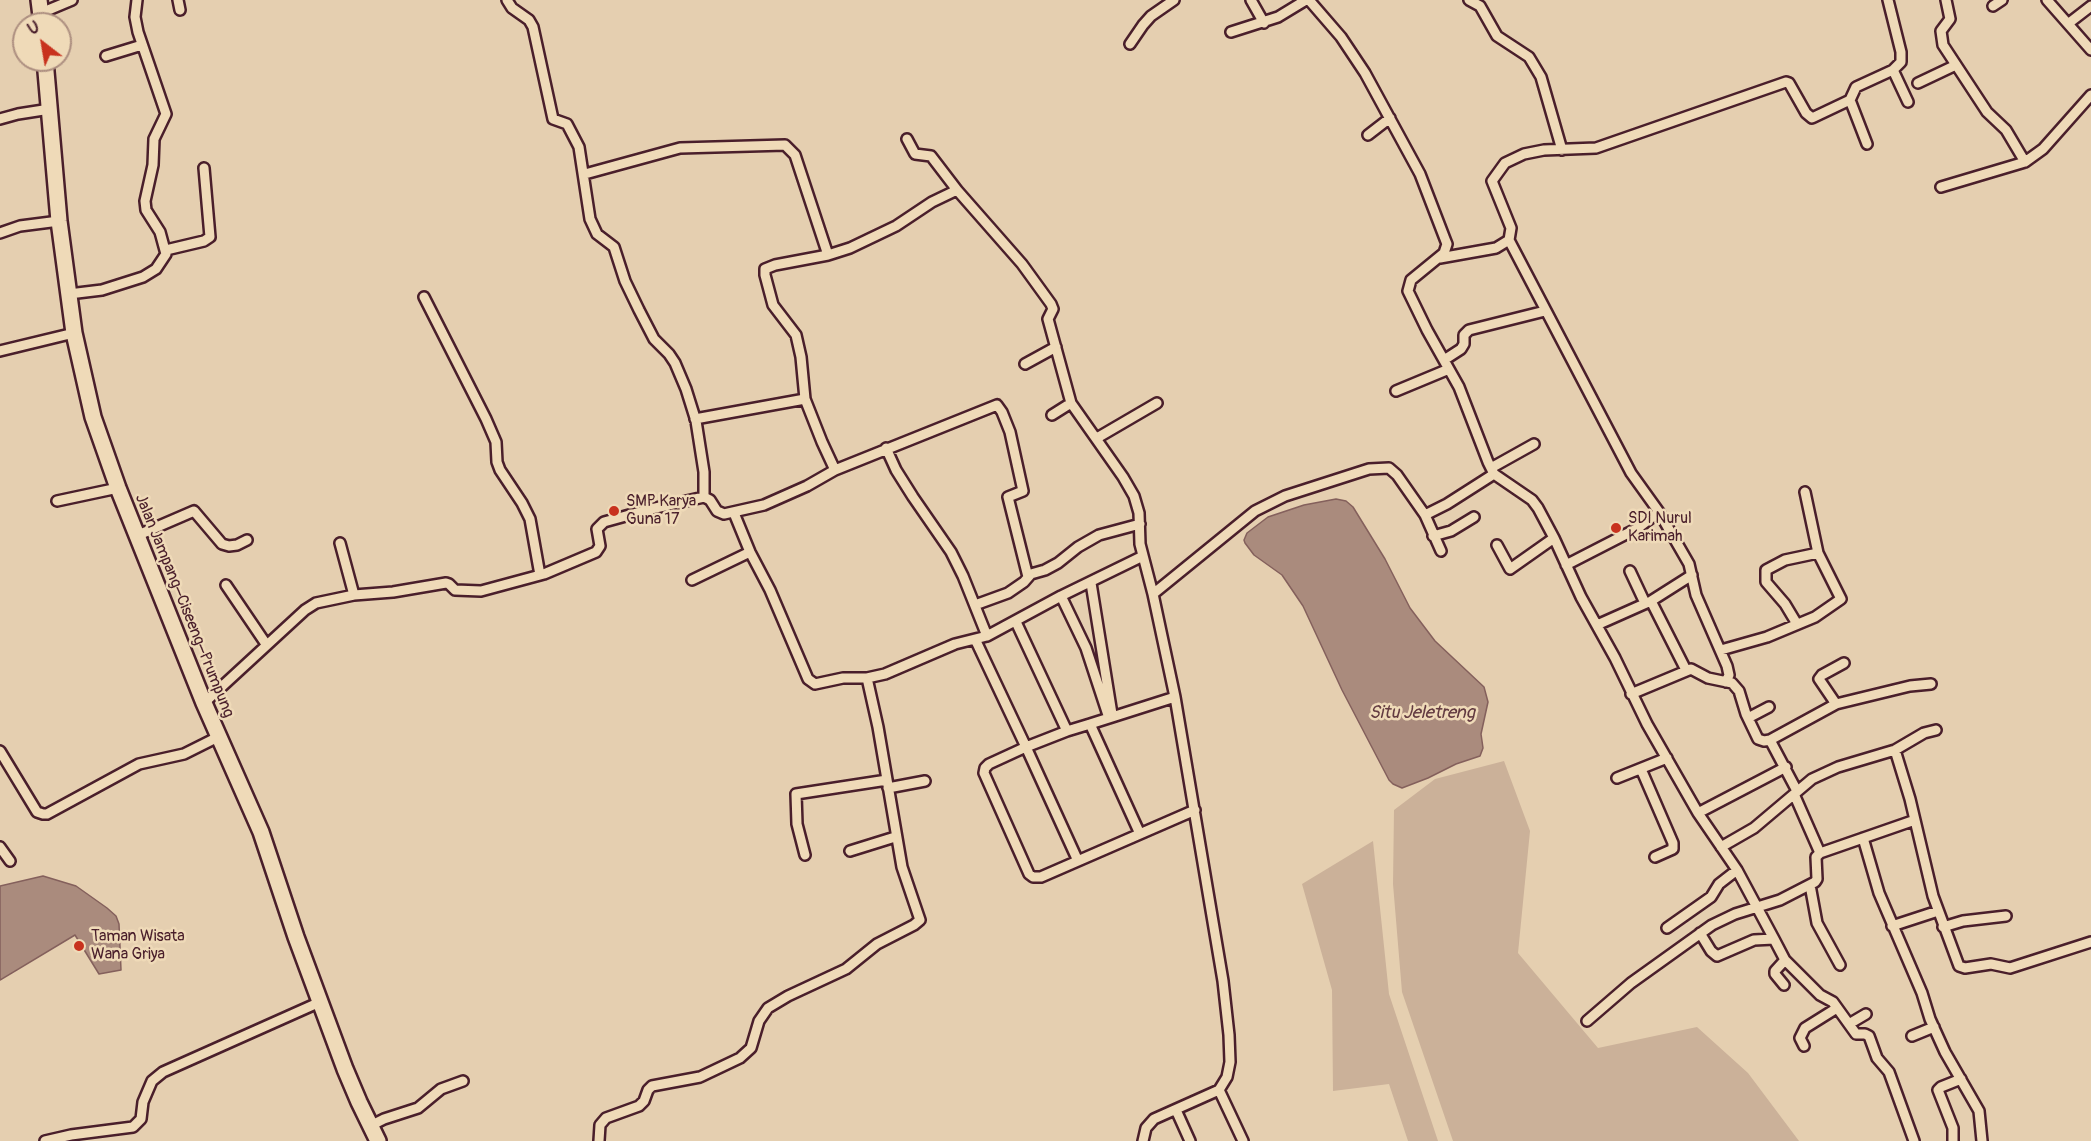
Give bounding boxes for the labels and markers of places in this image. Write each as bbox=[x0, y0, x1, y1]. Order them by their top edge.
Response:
place label: SMP Karya Guna 17 bbox=[626, 492, 696, 530]
marker: SMP Karya Guna 17 bbox=[607, 504, 621, 518]
place label: SDI Nurul Karimah bbox=[1628, 509, 1692, 547]
marker: SDI Nurul Karimah bbox=[1609, 521, 1623, 535]
place label: Taman Wisata Wana Griya bbox=[91, 927, 185, 965]
marker: Taman Wisata Wana Griya bbox=[72, 939, 86, 953]

